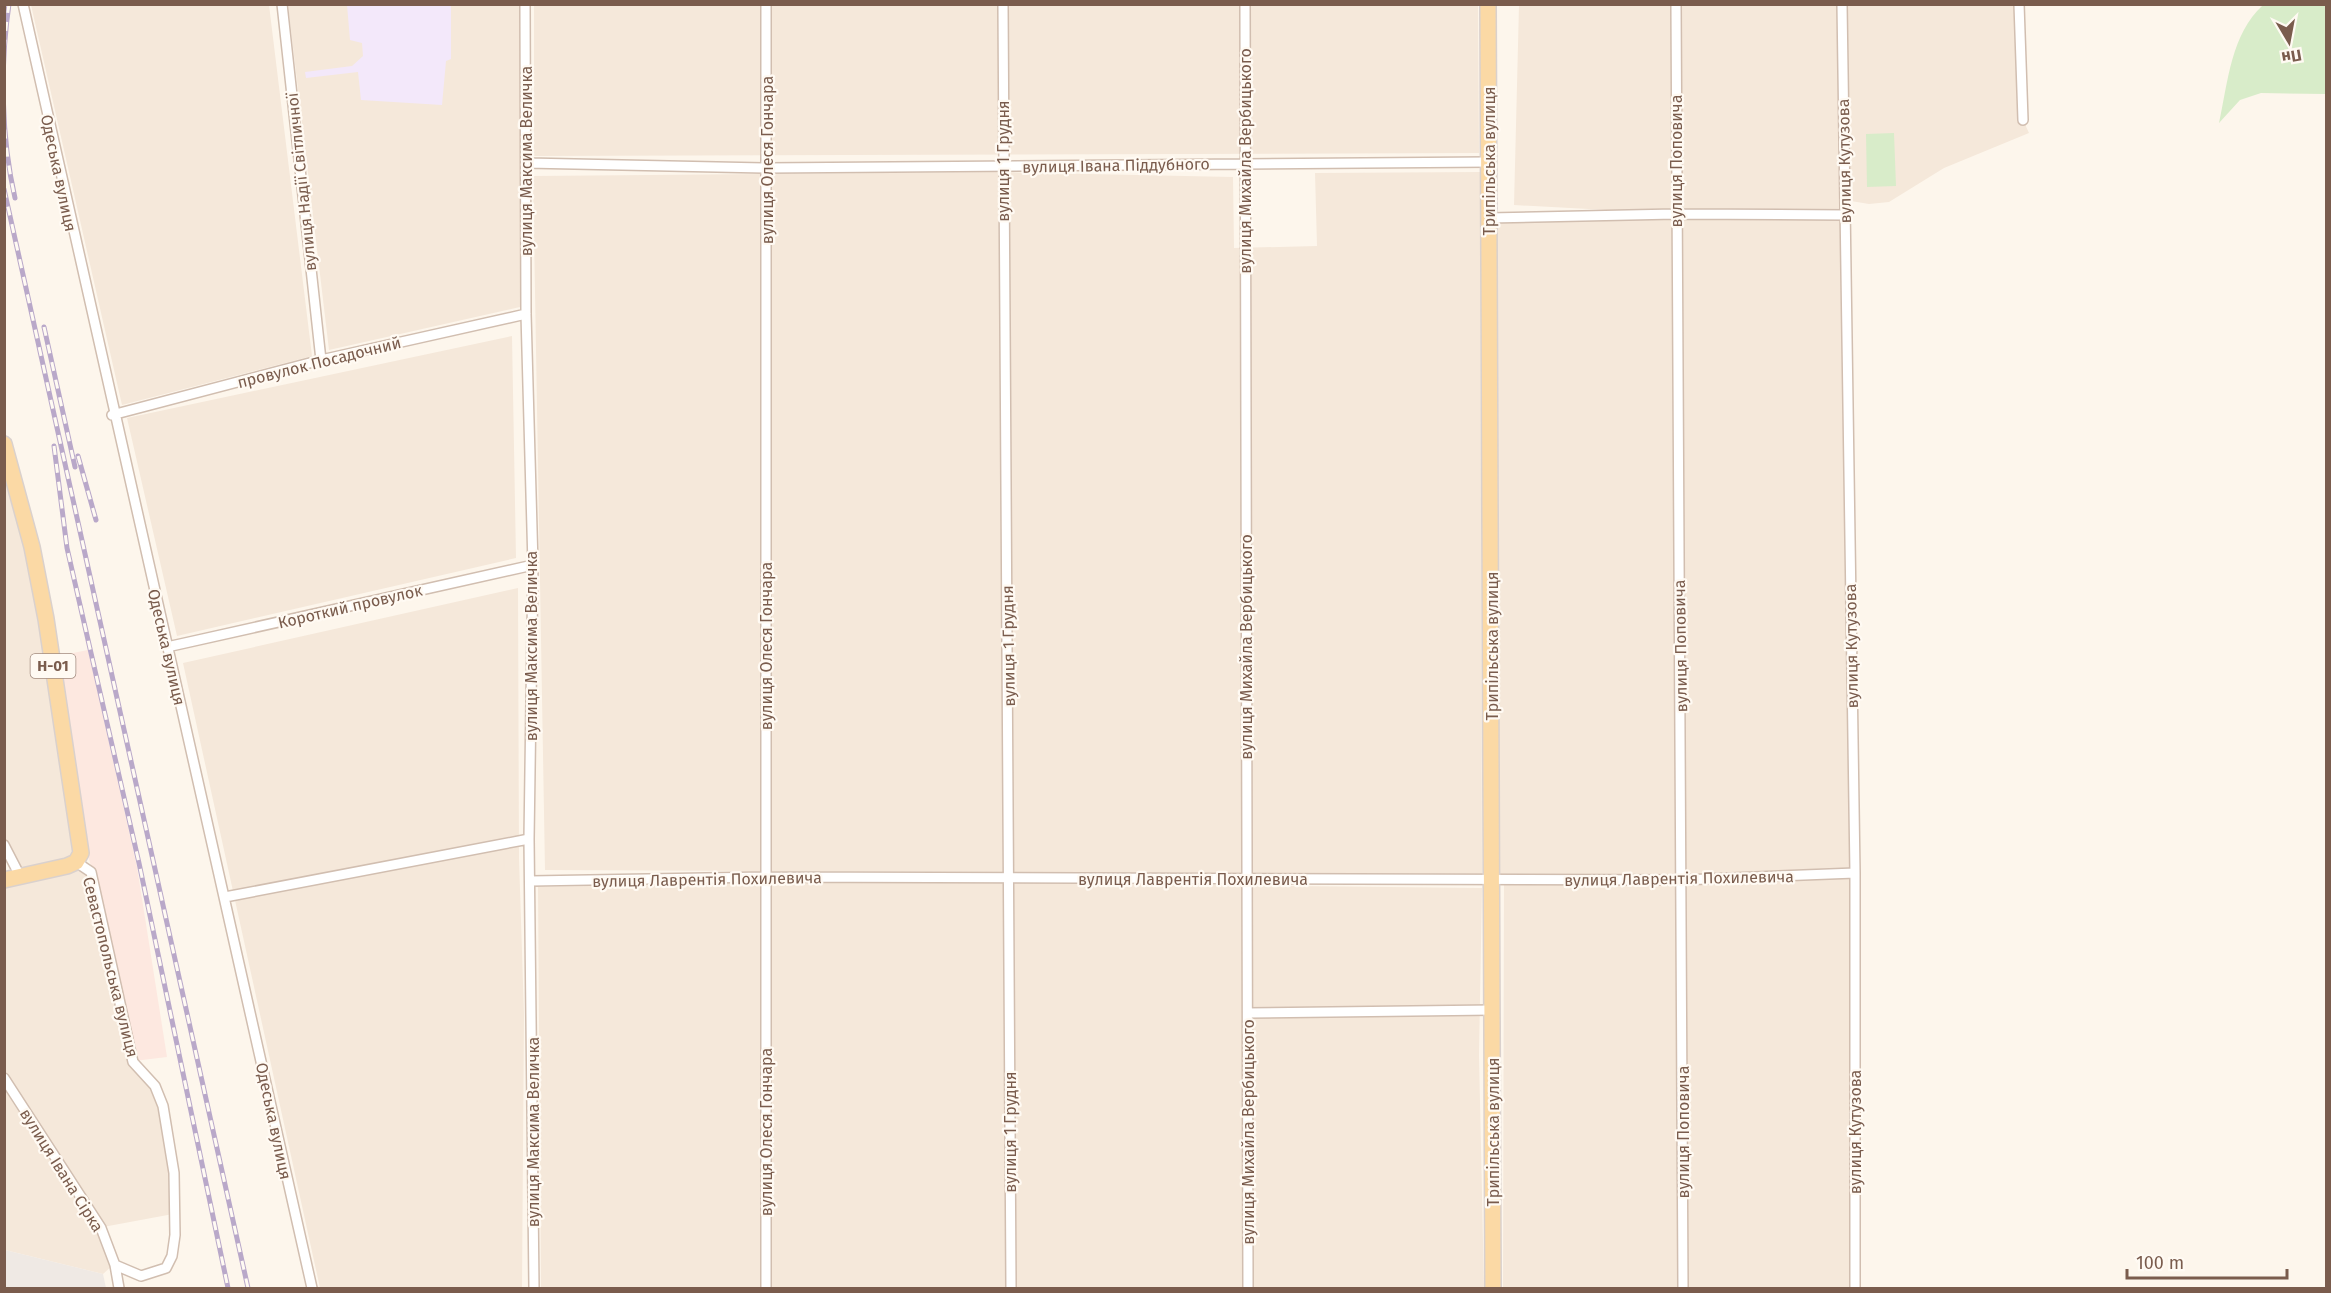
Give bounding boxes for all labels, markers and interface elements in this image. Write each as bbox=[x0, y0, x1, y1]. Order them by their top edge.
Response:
north arrow bbox=[2259, 12, 2319, 72]
text: Пн bbox=[2280, 45, 2303, 67]
street label: вулиця Михайла Вербицького bbox=[1236, 48, 1255, 274]
street label: вулиця Максима Величка bbox=[517, 66, 536, 256]
street label: вулиця Олеся Гончара bbox=[758, 76, 777, 244]
street label: Трипільська вулиця bbox=[1480, 86, 1499, 236]
street label: вулиця Надії Світличної bbox=[283, 91, 320, 272]
street label: вулиця Поповича bbox=[1667, 95, 1686, 227]
street label: вулиця Кутузова bbox=[1834, 98, 1855, 223]
street label: вулиця 1 Грудня bbox=[994, 100, 1013, 222]
street label: Одеська вулиця bbox=[37, 113, 80, 233]
street label: вулиця Івана Піддубного bbox=[1022, 154, 1210, 177]
street label: провулок Посадочний bbox=[235, 333, 403, 392]
street label: вулиця Михайла Вербицького bbox=[1237, 534, 1256, 760]
street label: вулиця Максима Величка bbox=[522, 551, 541, 741]
street label: вулиця Олеся Гончара bbox=[757, 562, 776, 730]
street label: Трипільська вулиця bbox=[1483, 571, 1502, 721]
street label: вулиця Поповича bbox=[1670, 579, 1691, 713]
street label: Короткий провулок bbox=[276, 580, 425, 632]
street label: вулиця Кутузова bbox=[1841, 583, 1862, 708]
street label: вулиця 1 Грудня bbox=[998, 585, 1019, 707]
street label: Одеська вулиця bbox=[144, 587, 189, 707]
road number: Н-01 bbox=[31, 654, 76, 678]
street label: вулиця Лаврентія Похилевича bbox=[1564, 867, 1794, 890]
street label: вулиця Лаврентія Похилевича bbox=[592, 868, 822, 891]
street label: вулиця Лаврентія Похилевича bbox=[1078, 870, 1308, 889]
street label: Севастопольська вулиця bbox=[79, 875, 142, 1059]
street label: вулиця Михайла Вербицького bbox=[1239, 1019, 1258, 1245]
street label: вулиця Максима Величка bbox=[524, 1037, 543, 1227]
street label: вулиця Олеся Гончара bbox=[757, 1048, 776, 1216]
street label: Трипільська вулиця bbox=[1484, 1057, 1503, 1207]
street label: Одеська вулиця bbox=[252, 1061, 295, 1181]
street label: вулиця Поповича bbox=[1674, 1066, 1693, 1198]
street label: вулиця Кутузова bbox=[1846, 1070, 1865, 1194]
street label: вулиця 1 Грудня bbox=[1001, 1071, 1020, 1193]
street label: вулиця Івана Сірка bbox=[16, 1105, 107, 1236]
scale bar bbox=[2127, 1242, 2288, 1280]
text: 100 m bbox=[2136, 1252, 2184, 1274]

